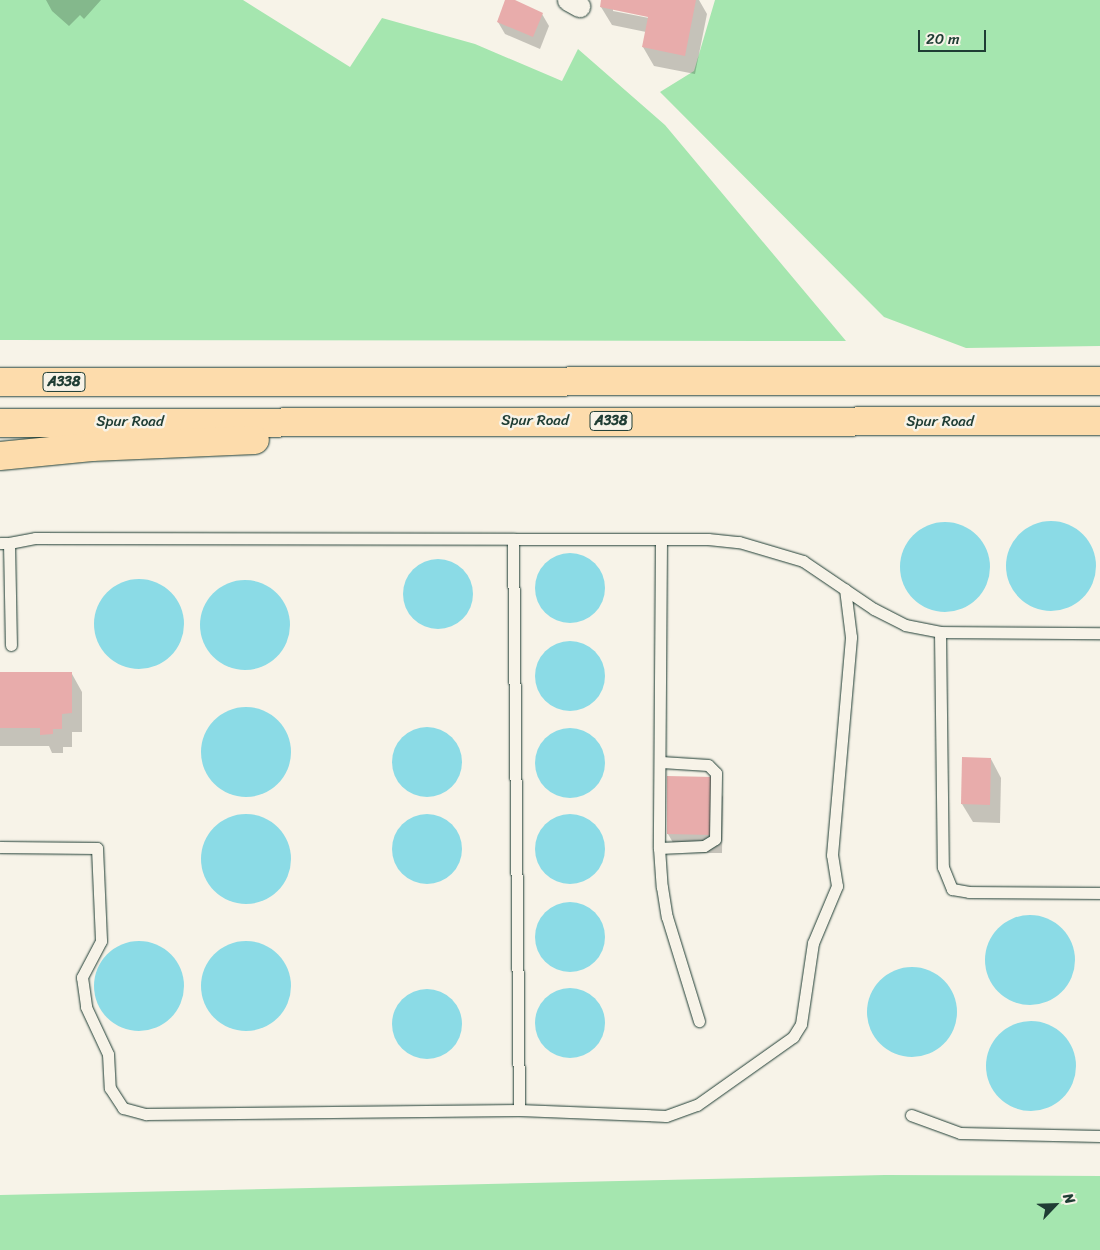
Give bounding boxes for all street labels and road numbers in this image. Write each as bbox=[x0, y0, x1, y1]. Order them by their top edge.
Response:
road number: A338 bbox=[42, 371, 86, 394]
road number: A338 bbox=[588, 410, 634, 432]
street label: Spur Road bbox=[501, 412, 569, 430]
street label: Spur Road bbox=[96, 413, 164, 431]
street label: Spur Road bbox=[906, 413, 974, 431]

